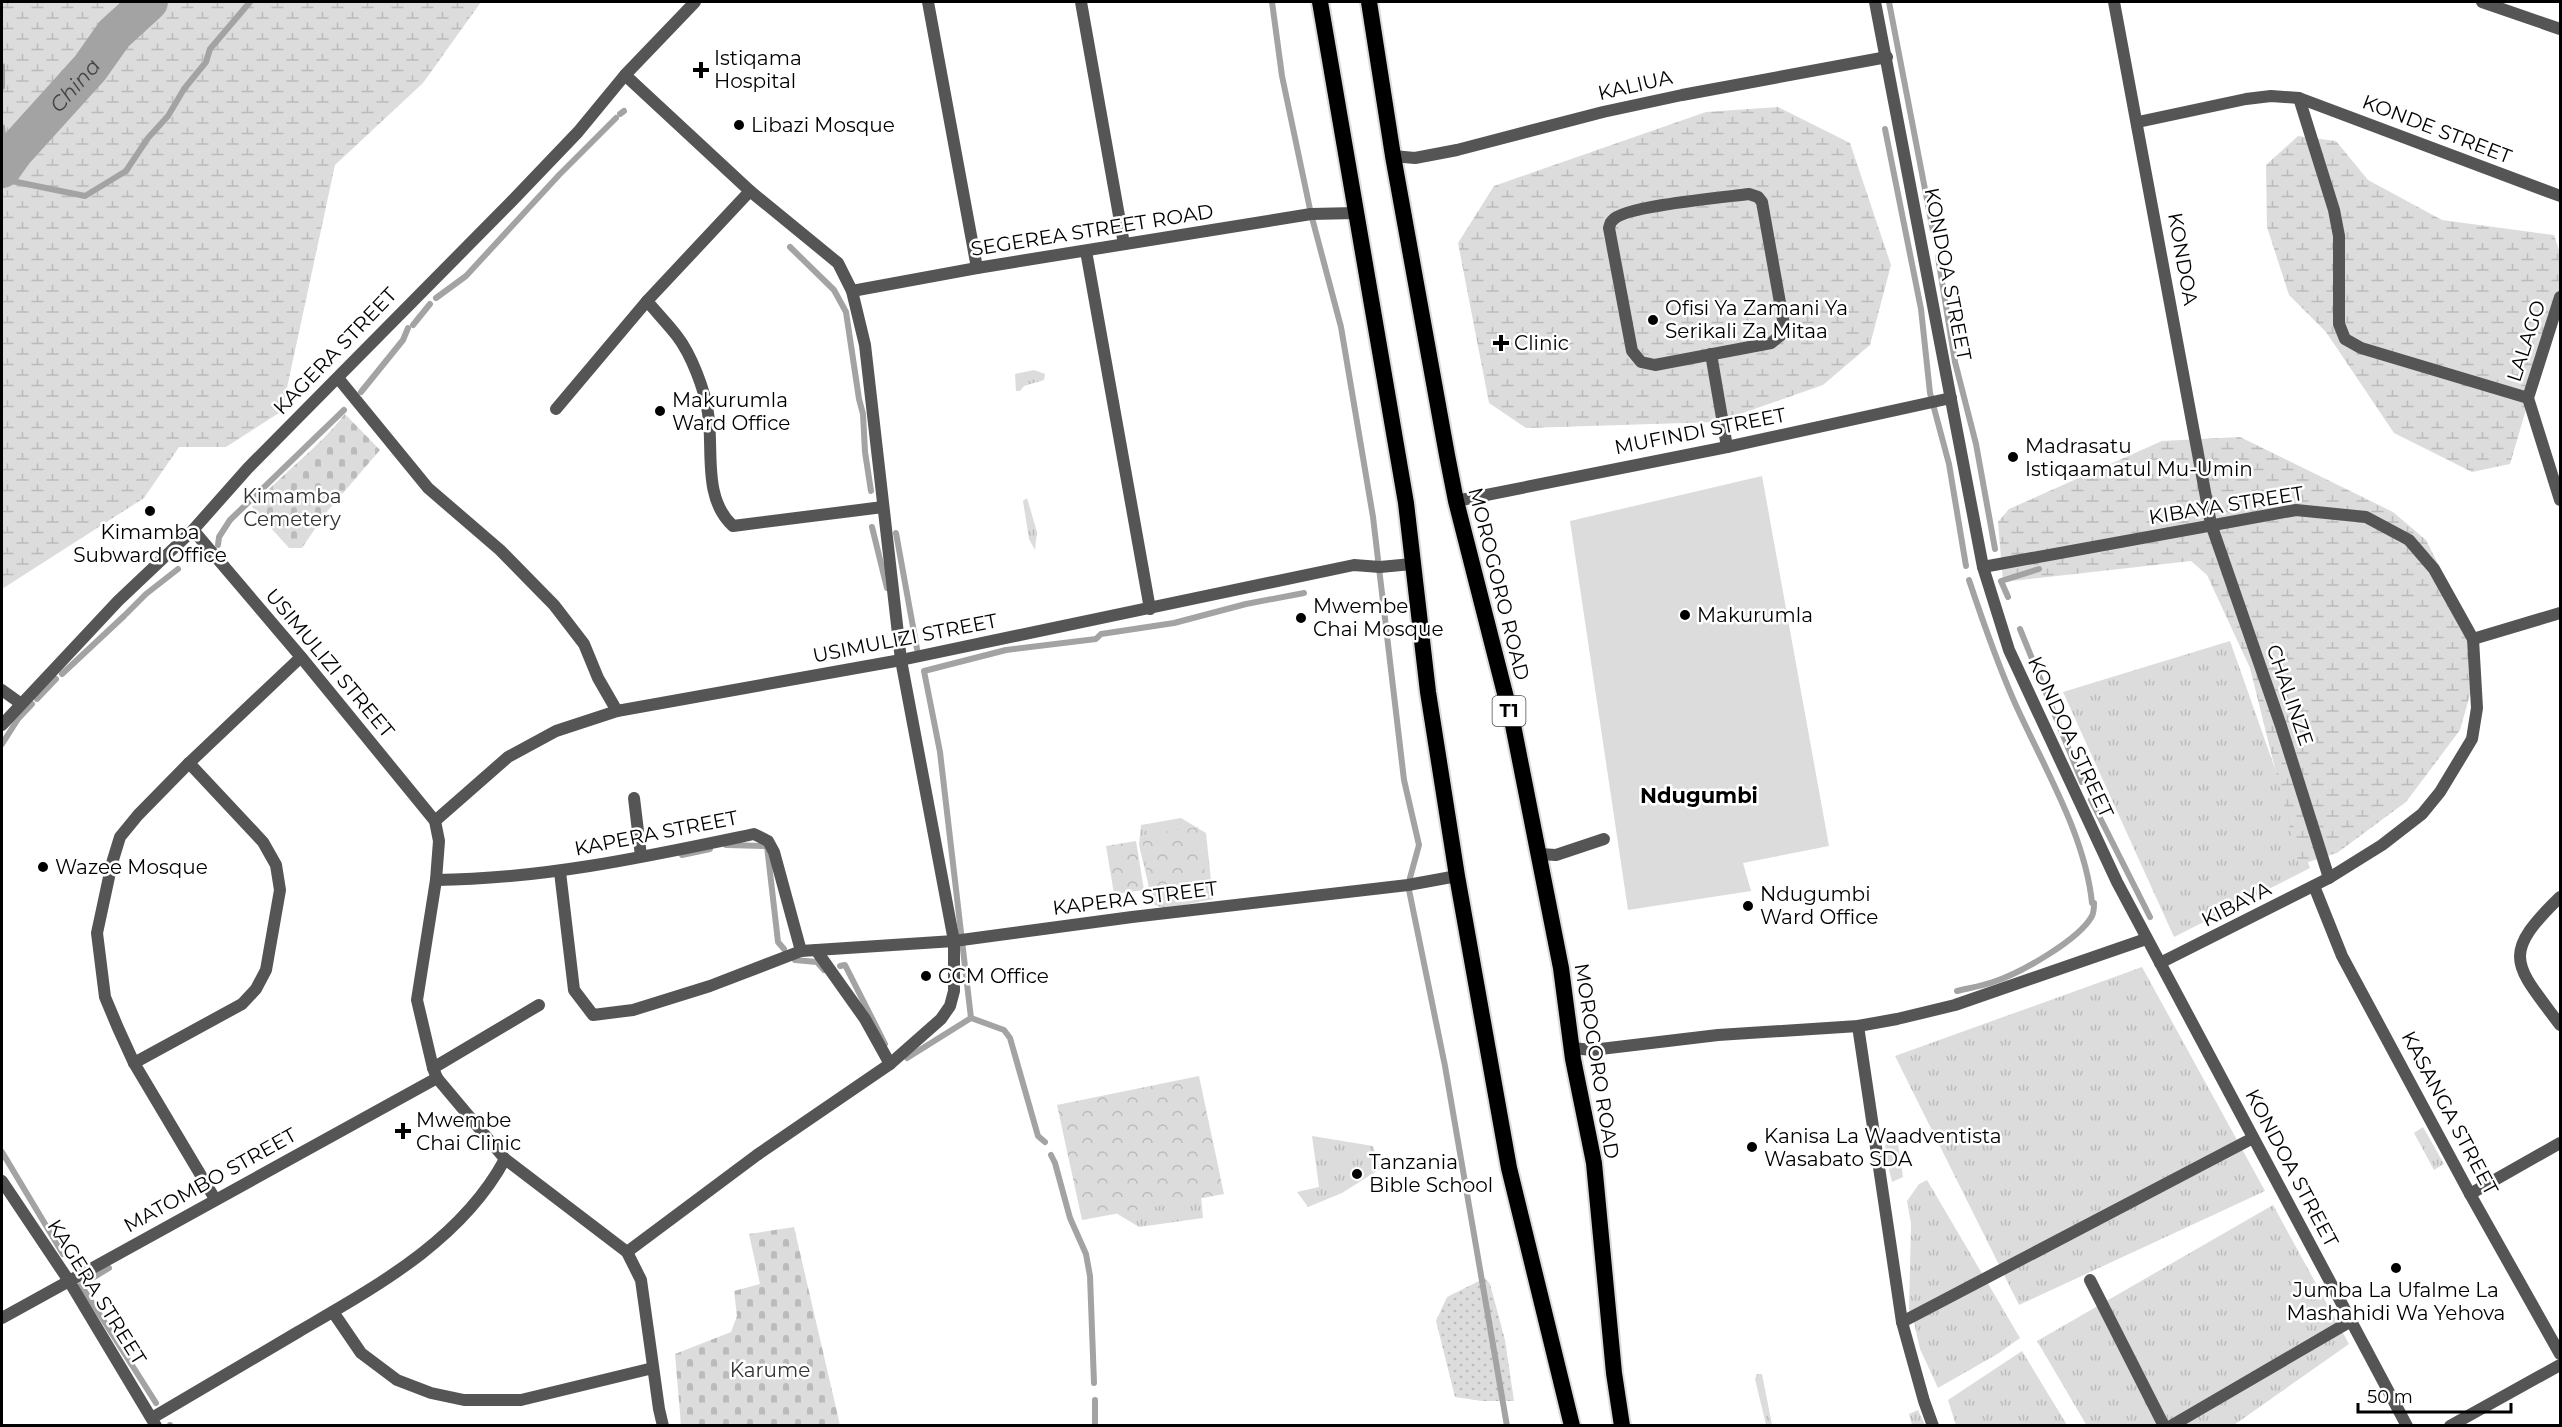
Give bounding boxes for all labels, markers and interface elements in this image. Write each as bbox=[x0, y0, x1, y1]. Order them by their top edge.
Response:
place label: Istiqama Hospital bbox=[714, 46, 802, 93]
water label: China bbox=[44, 54, 105, 117]
marker: Istiqama Hospital bbox=[692, 61, 710, 79]
street label: KALIUA bbox=[1595, 65, 1675, 105]
street label: KONDE STREET bbox=[2359, 90, 2515, 169]
place label: Libazi Mosque bbox=[751, 113, 895, 137]
marker: Libazi Mosque bbox=[732, 118, 746, 132]
street label: KONDOA STREET bbox=[1919, 186, 1977, 363]
street label: SEGEREA STREET ROAD bbox=[969, 199, 1215, 261]
street label: KONDOA bbox=[2163, 211, 2203, 308]
street label: KAGERA STREET bbox=[268, 282, 402, 419]
place label: Ofisi Ya Zamani Ya Serikali Za Mitaa bbox=[1665, 296, 1848, 343]
street label: LALAGO bbox=[2502, 297, 2550, 385]
marker: Ofisi Ya Zamani Ya Serikali Za Mitaa bbox=[1646, 313, 1660, 327]
place label: Clinic bbox=[1514, 331, 1569, 355]
marker: Clinic bbox=[1492, 334, 1510, 352]
place label: Makurumla Ward Office bbox=[672, 388, 790, 435]
street label: MUFINDI STREET bbox=[1612, 403, 1788, 459]
marker: Makurumla Ward Office bbox=[653, 404, 667, 418]
place label: Madrasatu Istiqaamatul Mu-Umin bbox=[2025, 434, 2253, 481]
marker: Madrasatu Istiqaamatul Mu-Umin bbox=[2006, 450, 2020, 464]
street label: KIBAYA STREET bbox=[2147, 481, 2306, 529]
park label: Kimamba Cemetery bbox=[242, 484, 342, 531]
street label: MOROGORO ROAD bbox=[1463, 485, 1535, 683]
marker: Kimamba Subward Office bbox=[143, 504, 157, 518]
place label: Kimamba Subward Office bbox=[73, 520, 227, 567]
street label: USIMULIZI STREET bbox=[261, 583, 400, 743]
place label: Mwembe Chai Mosque bbox=[1313, 594, 1444, 641]
place label: Makurumla bbox=[1697, 603, 1813, 627]
street label: USIMULIZI STREET bbox=[811, 608, 1000, 668]
marker: Makurumla bbox=[1678, 608, 1692, 622]
marker: Mwembe Chai Mosque bbox=[1294, 611, 1308, 625]
street label: CHALINZE bbox=[2262, 641, 2318, 749]
street label: KONDOA STREET bbox=[2023, 652, 2119, 822]
road number: T1 bbox=[1492, 696, 1526, 726]
district label: Ndugumbi bbox=[1640, 783, 1758, 808]
street label: KAPERA STREET bbox=[572, 805, 740, 861]
place label: Wazee Mosque bbox=[55, 855, 208, 879]
marker: Wazee Mosque bbox=[36, 860, 50, 874]
street label: KAPERA STREET bbox=[1051, 876, 1219, 920]
street label: KIBAYA bbox=[2197, 876, 2275, 932]
place label: Ndugumbi Ward Office bbox=[1760, 882, 1878, 929]
marker: Ndugumbi Ward Office bbox=[1741, 899, 1755, 913]
street label: MOROGORO ROAD bbox=[1570, 961, 1624, 1161]
place label: CCM Office bbox=[938, 964, 1049, 988]
marker: CCM Office bbox=[919, 969, 933, 983]
street label: KASANGA STREET bbox=[2397, 1027, 2504, 1200]
street label: KONDOA STREET bbox=[2240, 1085, 2344, 1252]
place label: Mwembe Chai Clinic bbox=[416, 1108, 521, 1155]
street label: MATOMBO STREET bbox=[120, 1122, 301, 1237]
marker: Mwembe Chai Clinic bbox=[394, 1122, 412, 1140]
place label: Kanisa La Waadventista Wasabato SDA bbox=[1764, 1124, 2001, 1171]
marker: Kanisa La Waadventista Wasabato SDA bbox=[1745, 1140, 1759, 1154]
place label: Tanzania Bible School bbox=[1369, 1150, 1493, 1197]
marker: Tanzania Bible School bbox=[1350, 1167, 1364, 1181]
street label: KAGERA STREET bbox=[43, 1215, 152, 1370]
marker: Jumba La Ufalme La Mashahidi Wa Yehova bbox=[2389, 1261, 2403, 1275]
place label: Jumba La Ufalme La Mashahidi Wa Yehova bbox=[2287, 1278, 2505, 1325]
park label: Karume bbox=[730, 1358, 810, 1382]
scale bar bbox=[2358, 1376, 2511, 1414]
text: 50 m bbox=[2367, 1386, 2413, 1408]

